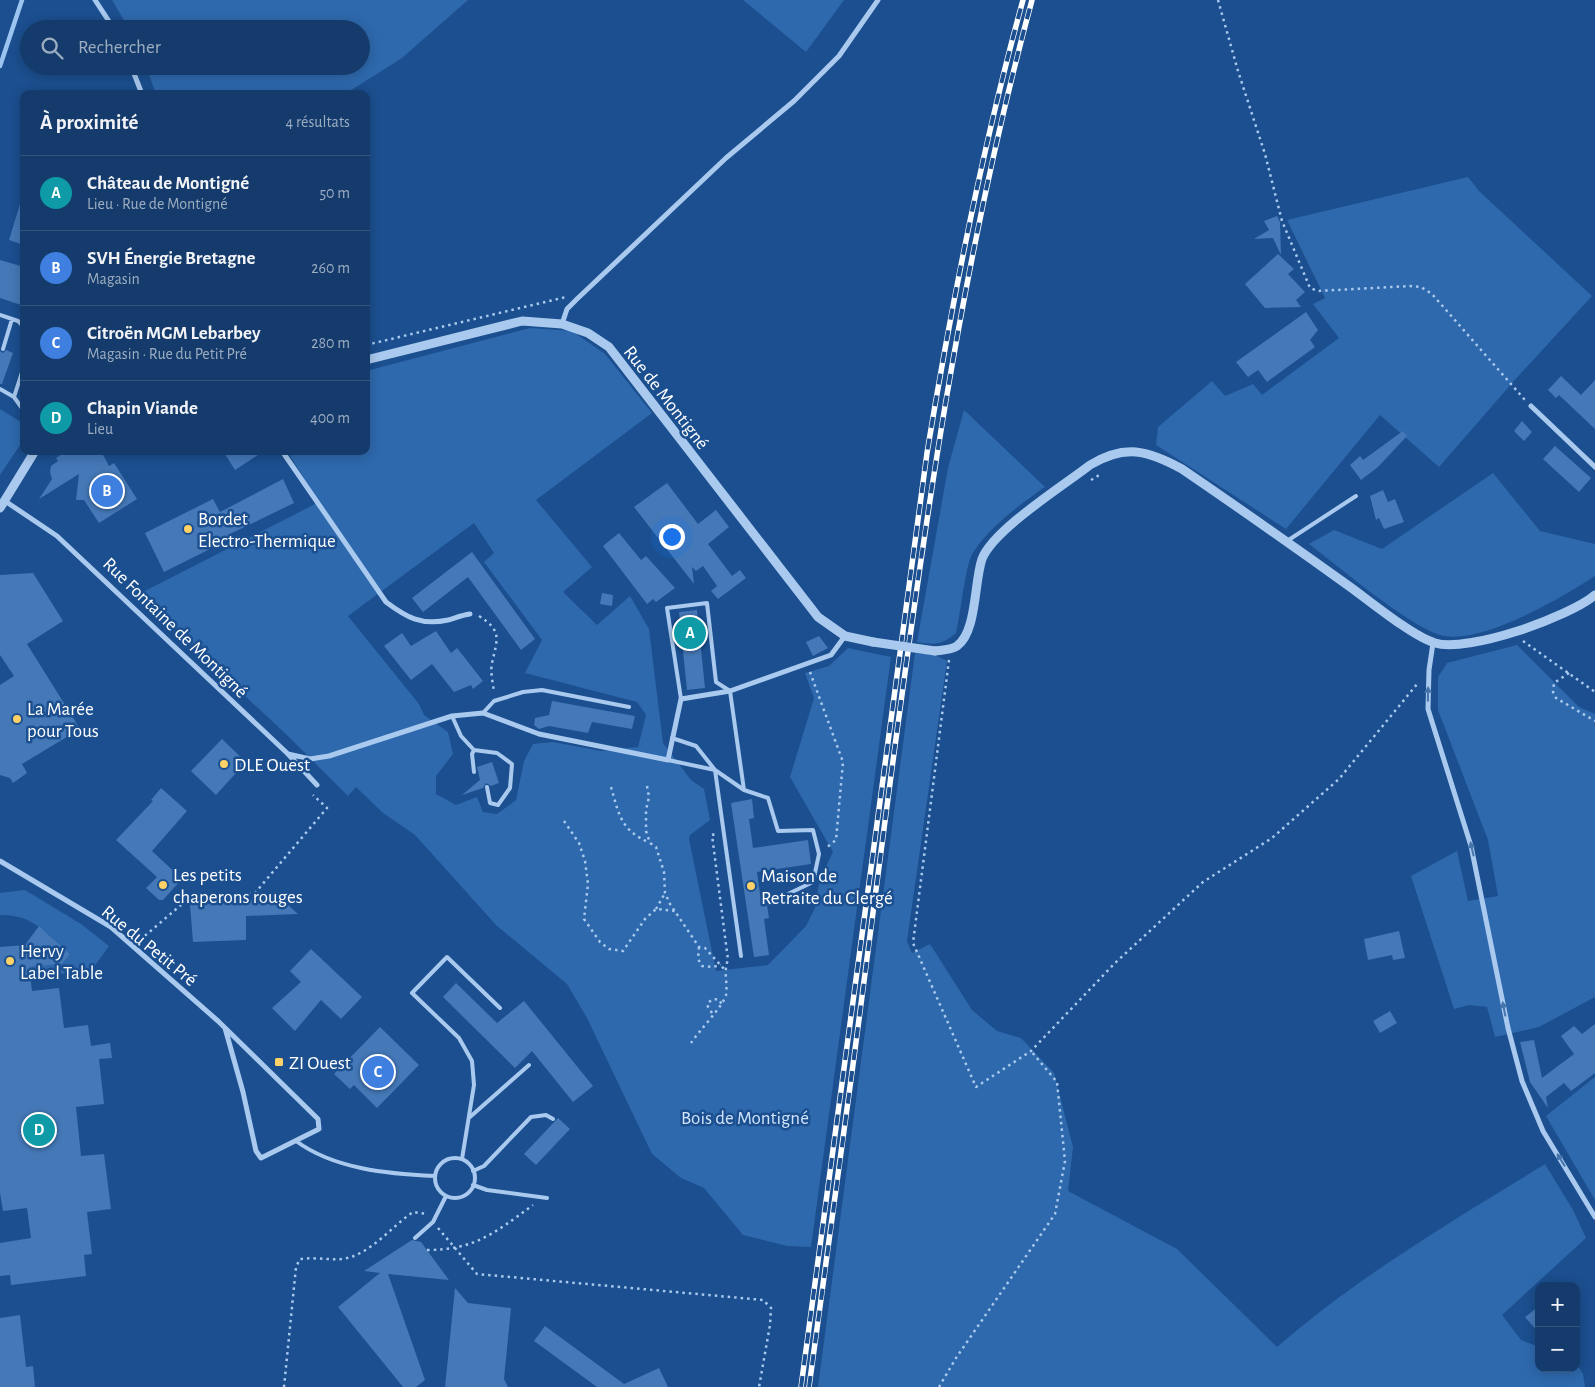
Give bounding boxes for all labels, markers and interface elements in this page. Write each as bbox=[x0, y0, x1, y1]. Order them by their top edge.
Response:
search box bbox=[20, 20, 370, 75]
icon: search bbox=[38, 34, 66, 62]
text: Rechercher bbox=[78, 38, 161, 57]
text: À proximité bbox=[40, 112, 138, 133]
text: 4 résultats bbox=[286, 114, 350, 130]
text: Château de Montigné bbox=[87, 174, 249, 193]
text: A bbox=[51, 185, 61, 201]
text: 50 m bbox=[319, 185, 350, 201]
text: Lieu · Rue de Montigné bbox=[87, 196, 228, 212]
text: SVH Énergie Bretagne bbox=[87, 249, 256, 268]
text: B bbox=[51, 260, 61, 276]
text: 260 m bbox=[311, 260, 350, 276]
text: Magasin bbox=[87, 271, 140, 287]
text: Citroën MGM Lebarbey bbox=[87, 324, 260, 343]
text: C bbox=[52, 335, 60, 351]
text: 280 m bbox=[311, 335, 350, 351]
street label: Rue de Montigné bbox=[620, 343, 712, 453]
text: Magasin · Rue du Petit Pré bbox=[87, 346, 247, 362]
text: Chapin Viande bbox=[87, 399, 198, 418]
text: D bbox=[51, 410, 61, 426]
text: 400 m bbox=[310, 410, 350, 426]
text: Lieu bbox=[87, 421, 113, 437]
pin: B bbox=[91, 472, 123, 510]
place label: Bordet Electro-Thermique bbox=[198, 510, 336, 551]
marker: Bordet Electro-Thermique bbox=[182, 523, 194, 535]
your location bbox=[659, 524, 685, 550]
street label: Rue Fontaine de Montigné bbox=[99, 554, 251, 702]
pin: A bbox=[674, 614, 706, 652]
one-way arrow bbox=[1424, 686, 1432, 702]
place label: La Marée pour Tous bbox=[27, 700, 99, 741]
marker: La Marée pour Tous bbox=[11, 713, 23, 725]
place label: DLE Ouest bbox=[234, 756, 310, 775]
marker: DLE Ouest bbox=[218, 758, 230, 770]
one-way arrow bbox=[1468, 842, 1476, 857]
place label: Les petits chaperons rouges bbox=[173, 866, 303, 907]
place label: Maison de Retraite du Clergé bbox=[761, 867, 893, 908]
marker: Les petits chaperons rouges bbox=[157, 879, 169, 891]
marker: Maison de Retraite du Clergé bbox=[745, 880, 757, 892]
street label: Rue du Petit Pré bbox=[98, 902, 200, 990]
place label: Hervy Label Table bbox=[20, 942, 103, 983]
marker: Hervy Label Table bbox=[4, 955, 16, 967]
one-way arrow bbox=[1500, 1000, 1508, 1016]
pin: C bbox=[362, 1053, 394, 1091]
place label: ZI Ouest bbox=[289, 1054, 351, 1073]
marker: ZI Ouest bbox=[273, 1056, 285, 1068]
park label: Bois de Montigné bbox=[681, 1109, 809, 1128]
pin: D bbox=[23, 1111, 55, 1149]
one-way arrow bbox=[1556, 1153, 1565, 1166]
map controls bbox=[1535, 1282, 1580, 1372]
button: + bbox=[1535, 1282, 1580, 1327]
button: − bbox=[1535, 1327, 1580, 1372]

